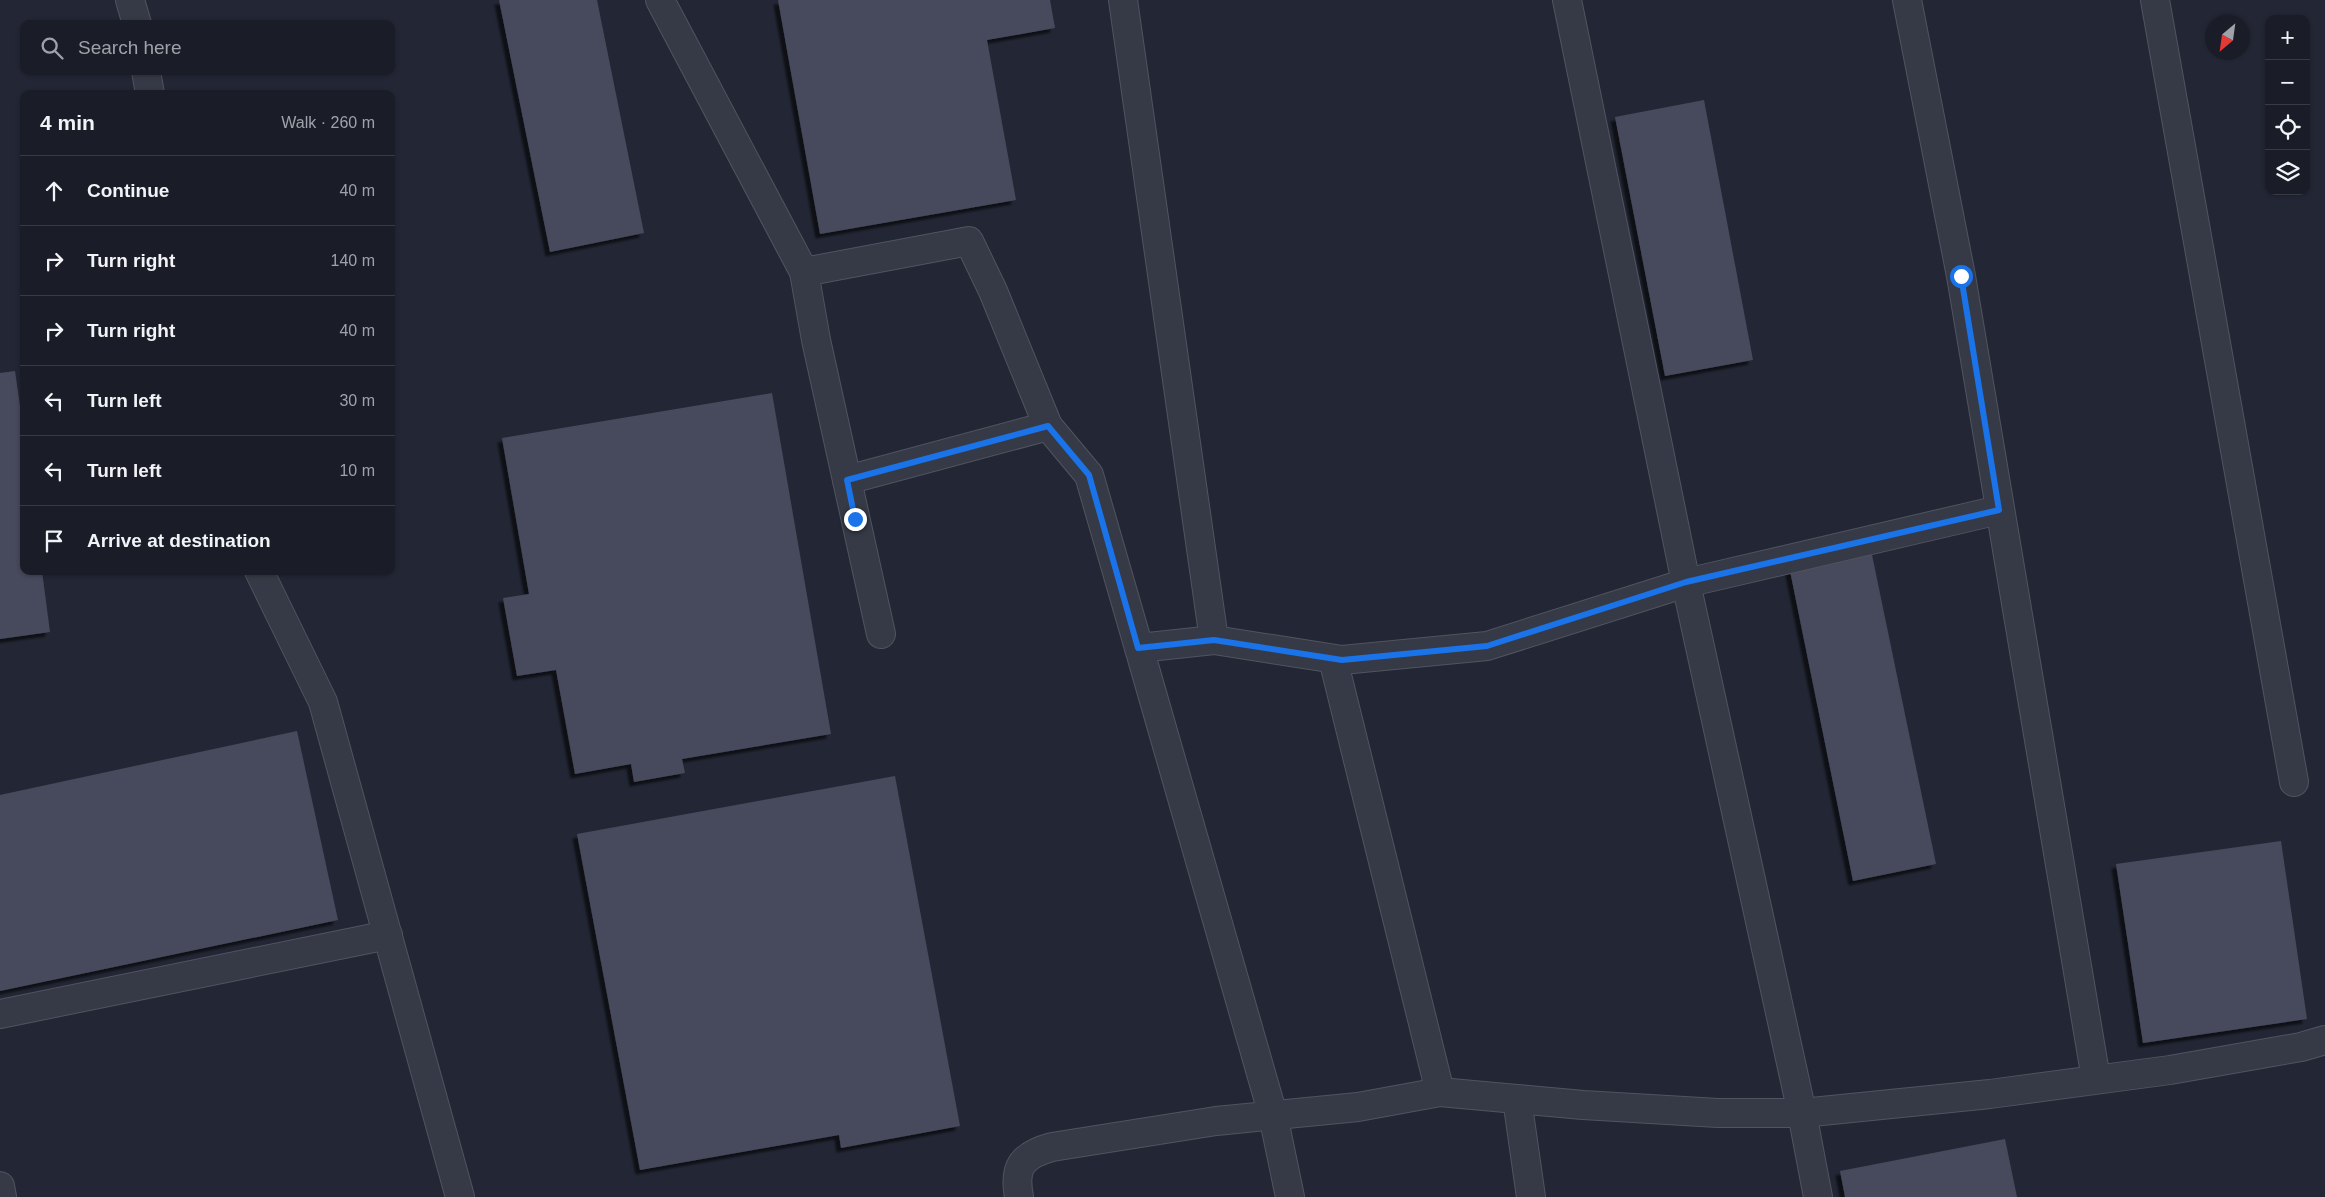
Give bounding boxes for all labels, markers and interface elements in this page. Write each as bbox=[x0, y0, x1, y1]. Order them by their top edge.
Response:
north arrow bbox=[2205, 15, 2250, 60]
map controls bbox=[2265, 15, 2310, 195]
button: + bbox=[2265, 15, 2310, 60]
search box bbox=[20, 20, 395, 75]
icon: search bbox=[38, 34, 66, 62]
text: Search here bbox=[78, 37, 182, 58]
button: − bbox=[2265, 60, 2310, 105]
button: locate bbox=[2265, 105, 2310, 150]
text: 4 min bbox=[40, 111, 95, 134]
text: Walk · 260 m bbox=[281, 114, 375, 131]
button: layers bbox=[2265, 150, 2310, 195]
icon: ahead bbox=[40, 177, 68, 205]
text: Continue bbox=[87, 180, 169, 201]
text: 40 m bbox=[339, 182, 375, 199]
icon: right bbox=[40, 247, 68, 275]
text: Turn right bbox=[87, 250, 175, 271]
text: 140 m bbox=[331, 252, 375, 269]
route start bbox=[1950, 265, 1973, 288]
icon: right bbox=[40, 317, 68, 345]
text: Turn right bbox=[87, 320, 175, 341]
text: 40 m bbox=[339, 322, 375, 339]
icon: left bbox=[40, 387, 68, 415]
text: Turn left bbox=[87, 390, 162, 411]
text: 30 m bbox=[339, 392, 375, 409]
icon: left bbox=[40, 457, 68, 485]
text: Turn left bbox=[87, 460, 162, 481]
text: 10 m bbox=[339, 462, 375, 479]
route end bbox=[844, 508, 867, 531]
icon: arrive bbox=[40, 527, 68, 555]
text: Arrive at destination bbox=[87, 530, 271, 551]

